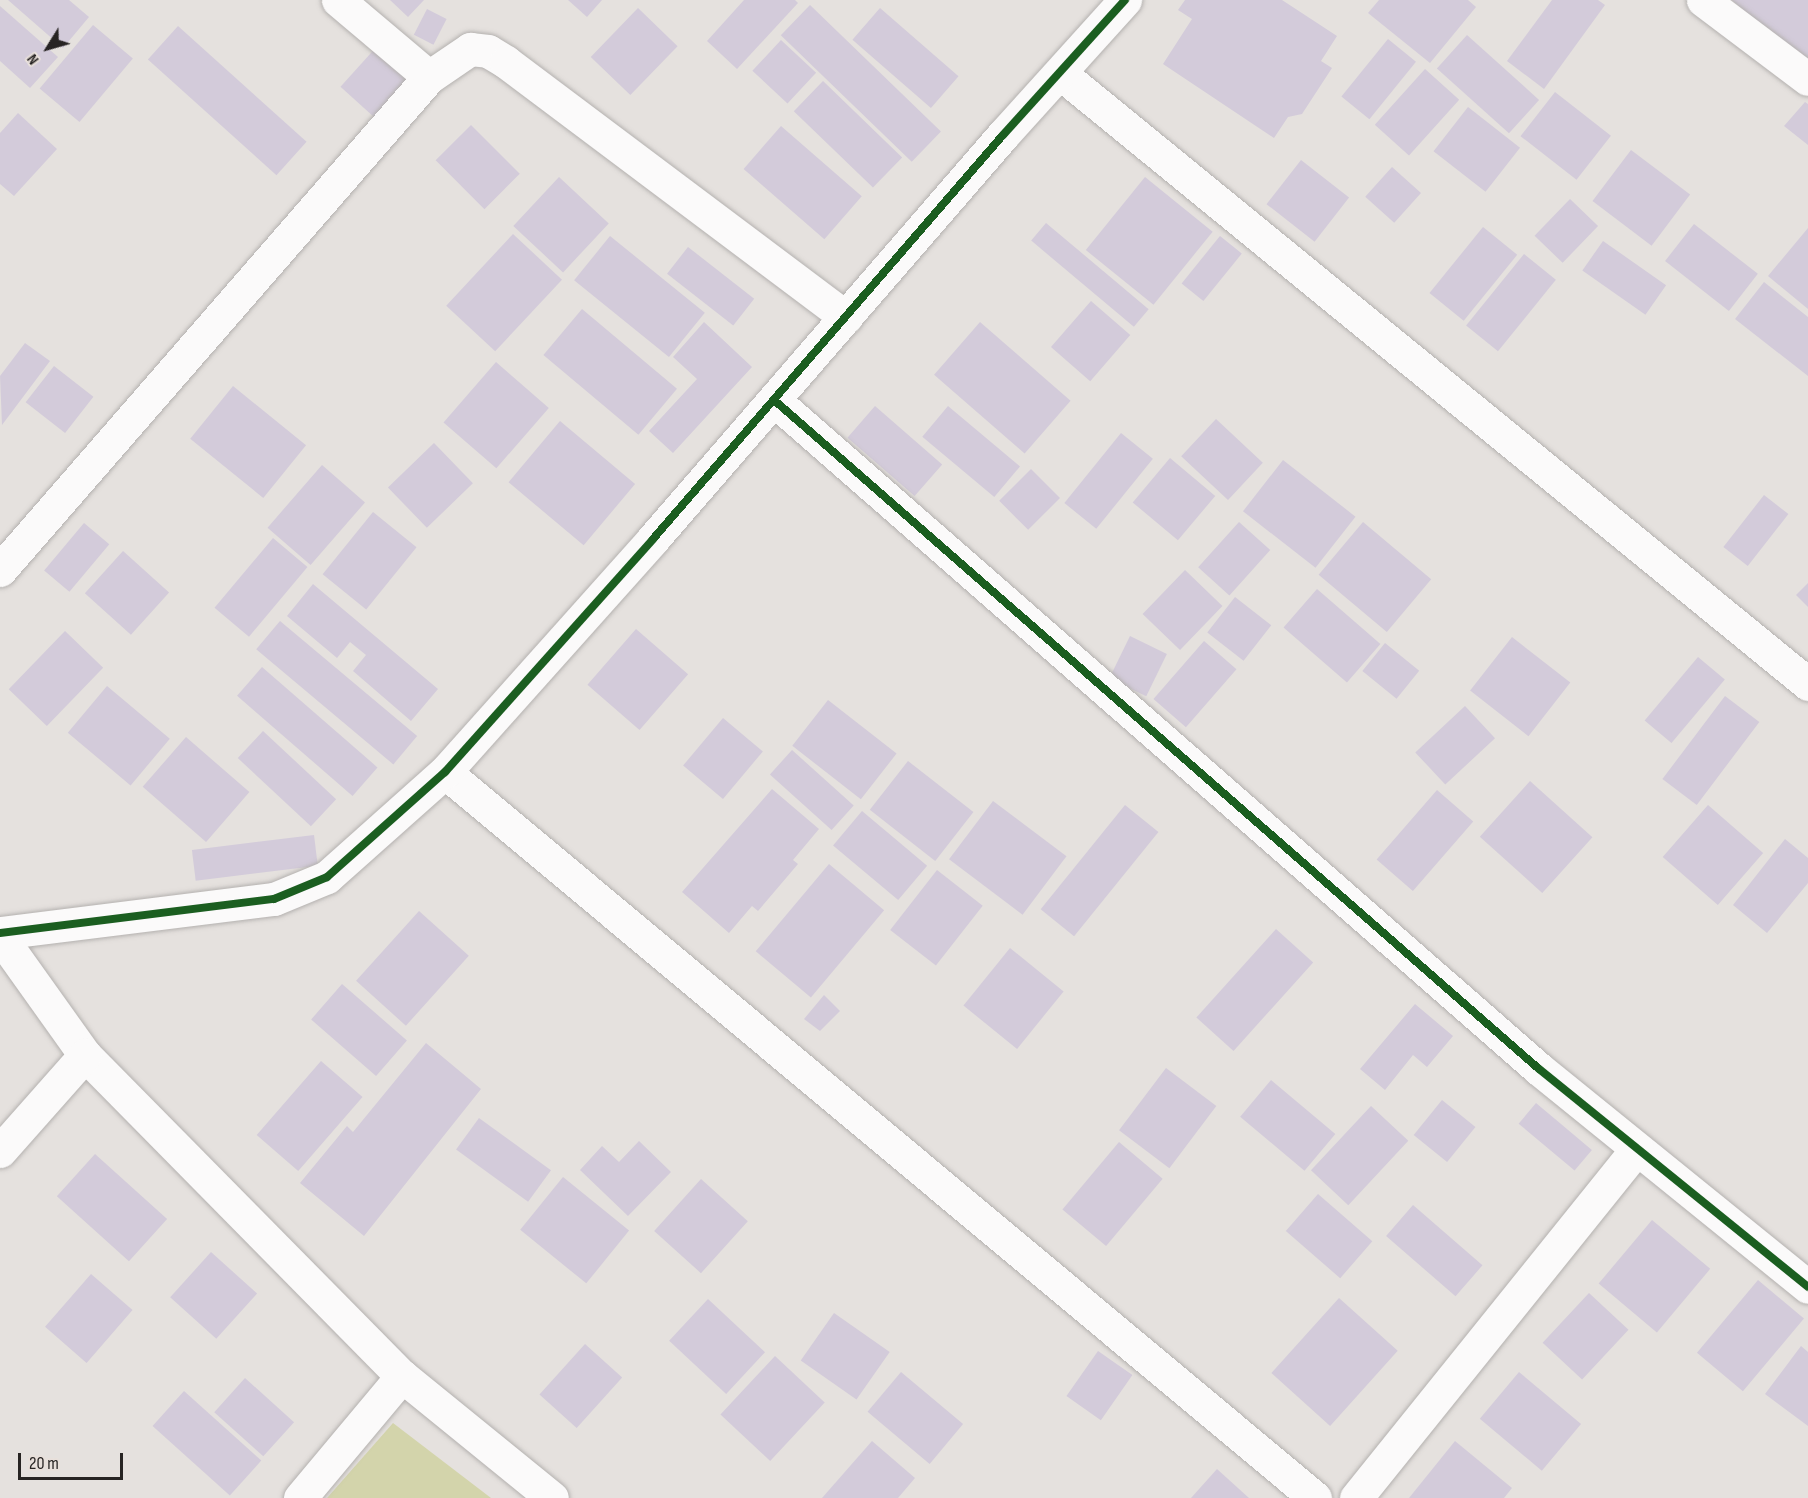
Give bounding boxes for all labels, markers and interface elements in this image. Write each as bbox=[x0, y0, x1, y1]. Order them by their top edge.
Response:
north arrow bbox=[18, 18, 78, 78]
text: N bbox=[23, 50, 43, 68]
scale bar bbox=[21, 1441, 126, 1479]
text: 20 m bbox=[29, 1453, 59, 1474]

